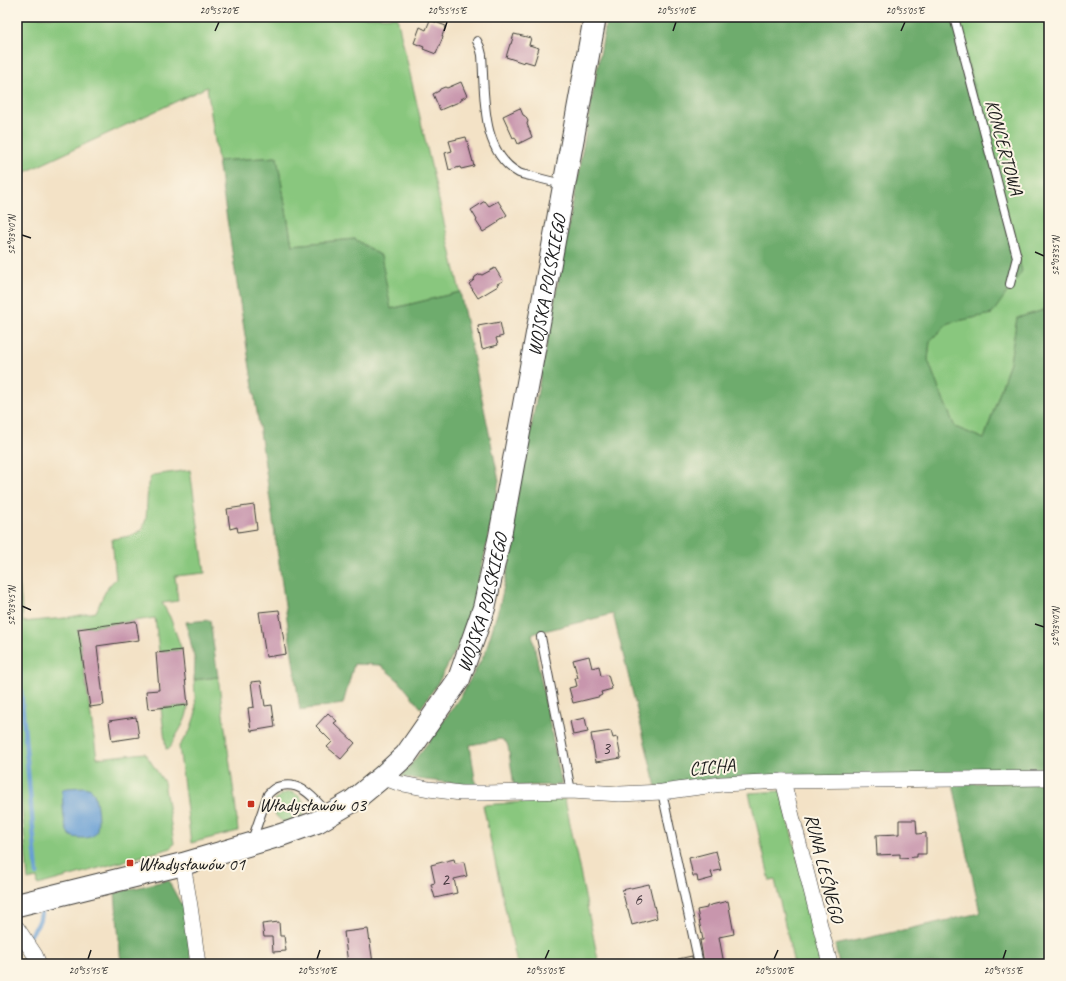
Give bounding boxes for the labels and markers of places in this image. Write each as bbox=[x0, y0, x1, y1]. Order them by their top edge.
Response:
place label: Władysławów 03 bbox=[259, 793, 368, 817]
marker: Władysławów 03 bbox=[246, 799, 256, 809]
place label: Władysławów 01 bbox=[138, 852, 247, 876]
marker: Władysławów 01 bbox=[125, 858, 135, 868]

